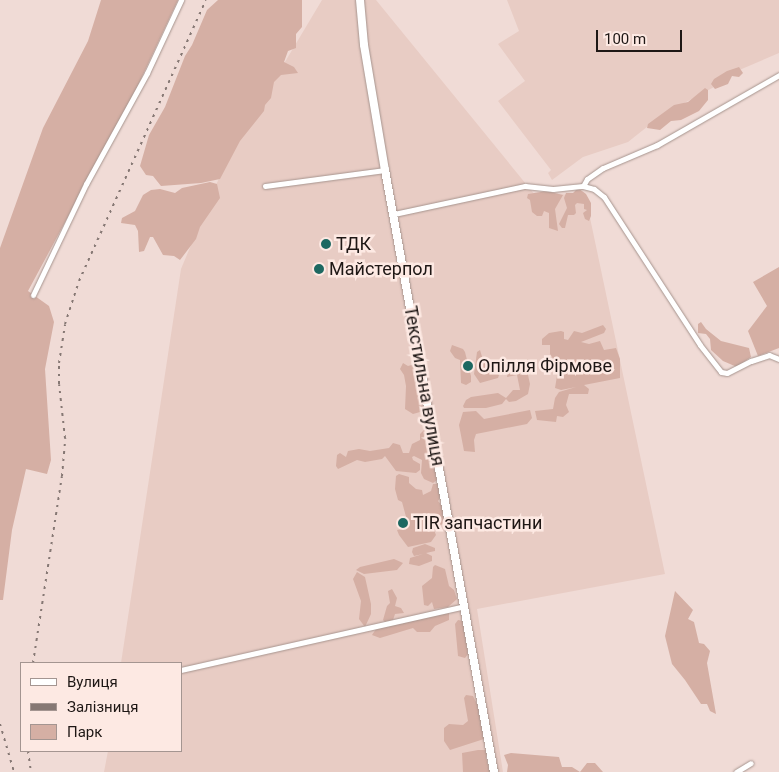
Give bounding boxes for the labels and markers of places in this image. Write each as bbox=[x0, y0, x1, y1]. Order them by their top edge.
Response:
place label: ТДК bbox=[336, 233, 371, 255]
marker: ТДК bbox=[320, 238, 332, 250]
place label: Майстерпол bbox=[329, 258, 433, 280]
marker: Майстерпол bbox=[313, 263, 325, 275]
place label: Опілля Фірмове bbox=[478, 355, 612, 377]
marker: Опілля Фірмове bbox=[462, 360, 474, 372]
place label: TIR запчастини bbox=[413, 512, 542, 534]
marker: TIR запчастини bbox=[397, 517, 409, 529]

